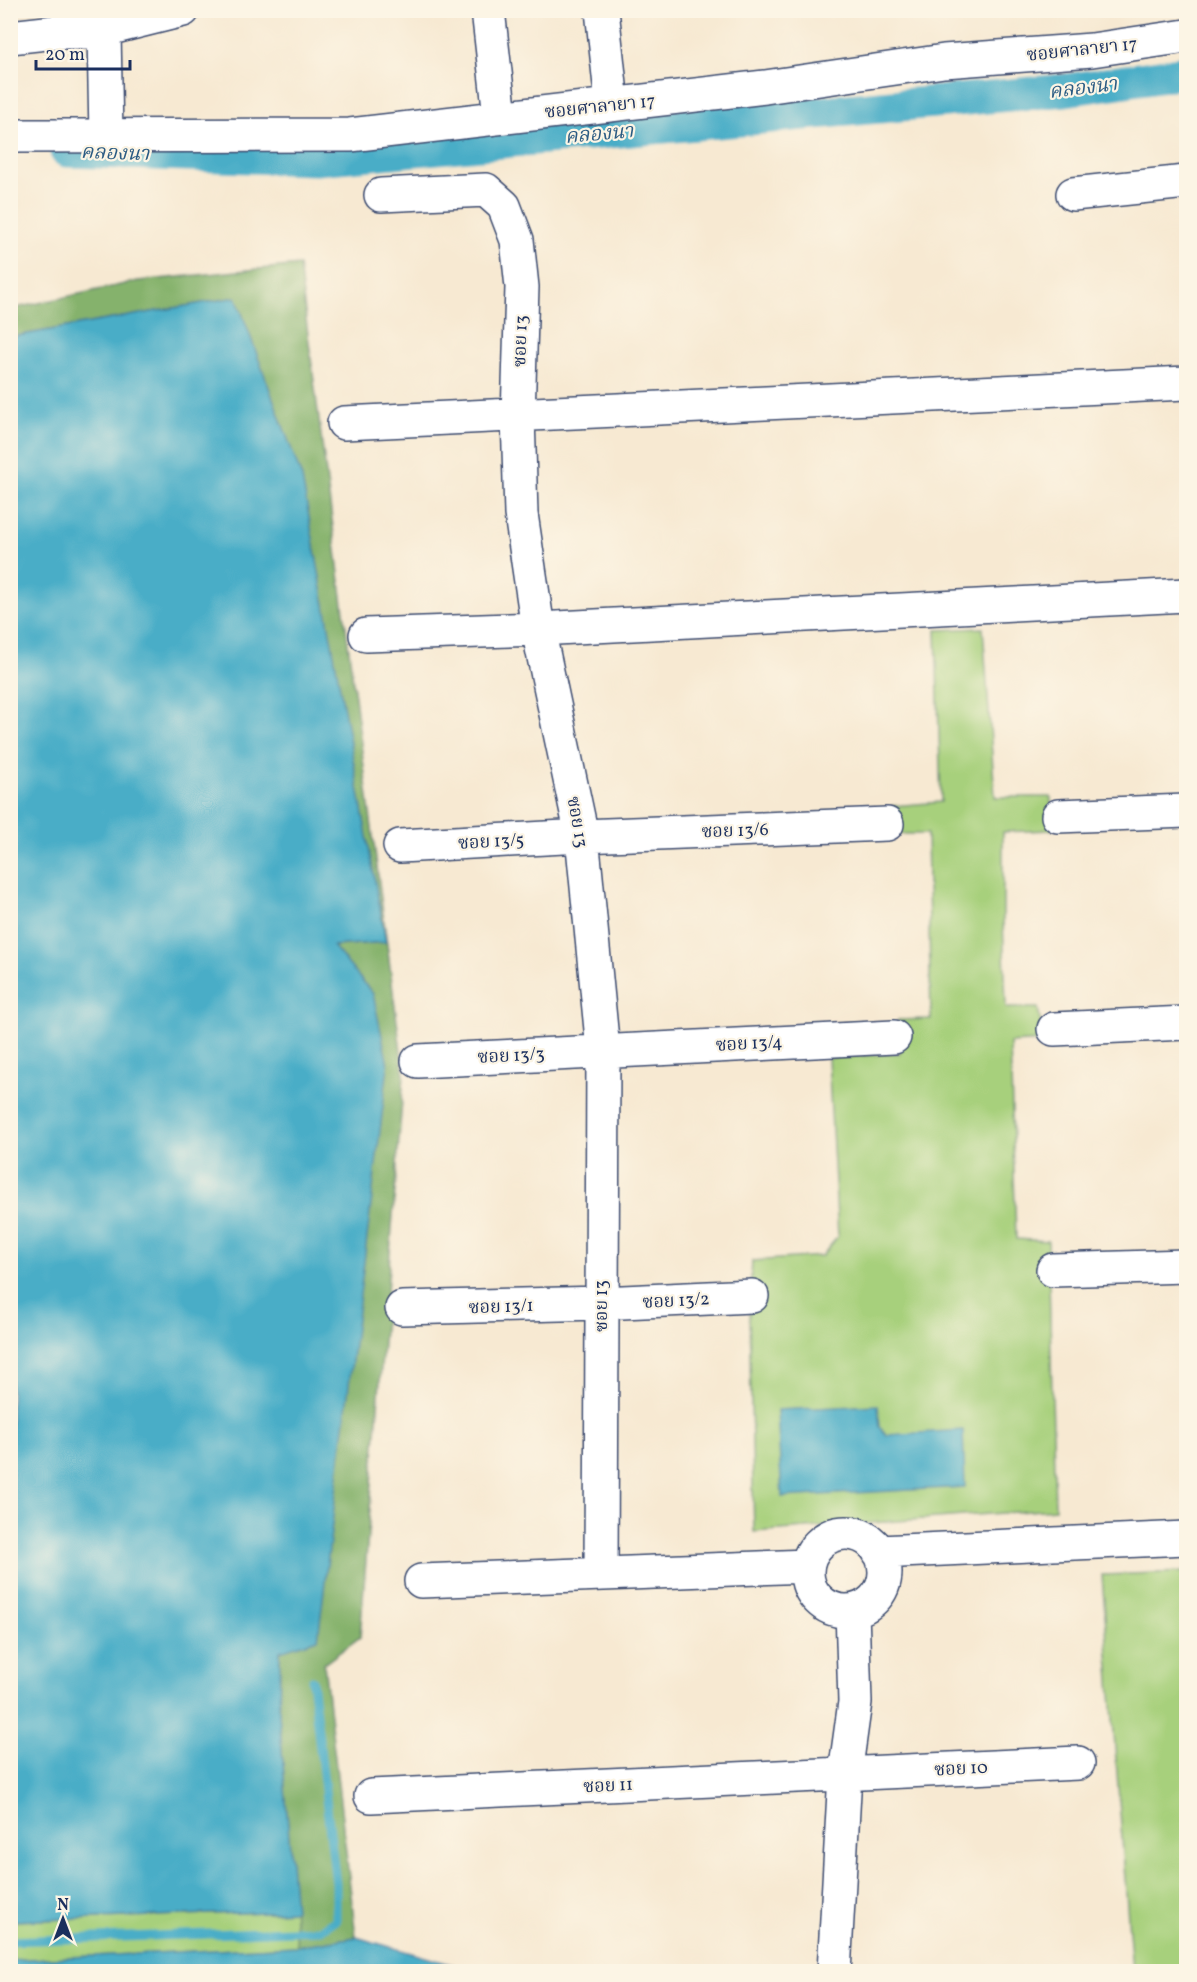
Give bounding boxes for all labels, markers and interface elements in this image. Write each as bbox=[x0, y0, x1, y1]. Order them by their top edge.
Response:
street label: ซอยศาลายา 17 bbox=[1026, 32, 1139, 69]
scale bar bbox=[36, 33, 130, 71]
text: 20 m bbox=[45, 43, 85, 68]
water label: คลองนา bbox=[1048, 71, 1120, 107]
street label: ซอยศาลายา 17 bbox=[544, 89, 657, 126]
water label: คลองนา bbox=[564, 118, 636, 152]
water label: คลองนา bbox=[80, 139, 151, 169]
street label: ซอย 13 bbox=[508, 315, 535, 367]
street label: ซอย 13 bbox=[560, 795, 593, 850]
street label: ซอย 13/6 bbox=[701, 818, 769, 845]
street label: ซอย 13/5 bbox=[457, 828, 525, 857]
street label: ซอย 13/4 bbox=[715, 1030, 783, 1059]
street label: ซอย 13/3 bbox=[477, 1042, 545, 1071]
street label: ซอย 13 bbox=[590, 1280, 615, 1332]
street label: ซอย 13/2 bbox=[642, 1287, 710, 1316]
street label: ซอย 13/1 bbox=[468, 1294, 534, 1321]
street label: ซอย 10 bbox=[934, 1756, 989, 1783]
street label: ซอย 11 bbox=[583, 1773, 634, 1800]
north arrow bbox=[33, 1889, 93, 1949]
text: N bbox=[57, 1895, 69, 1917]

